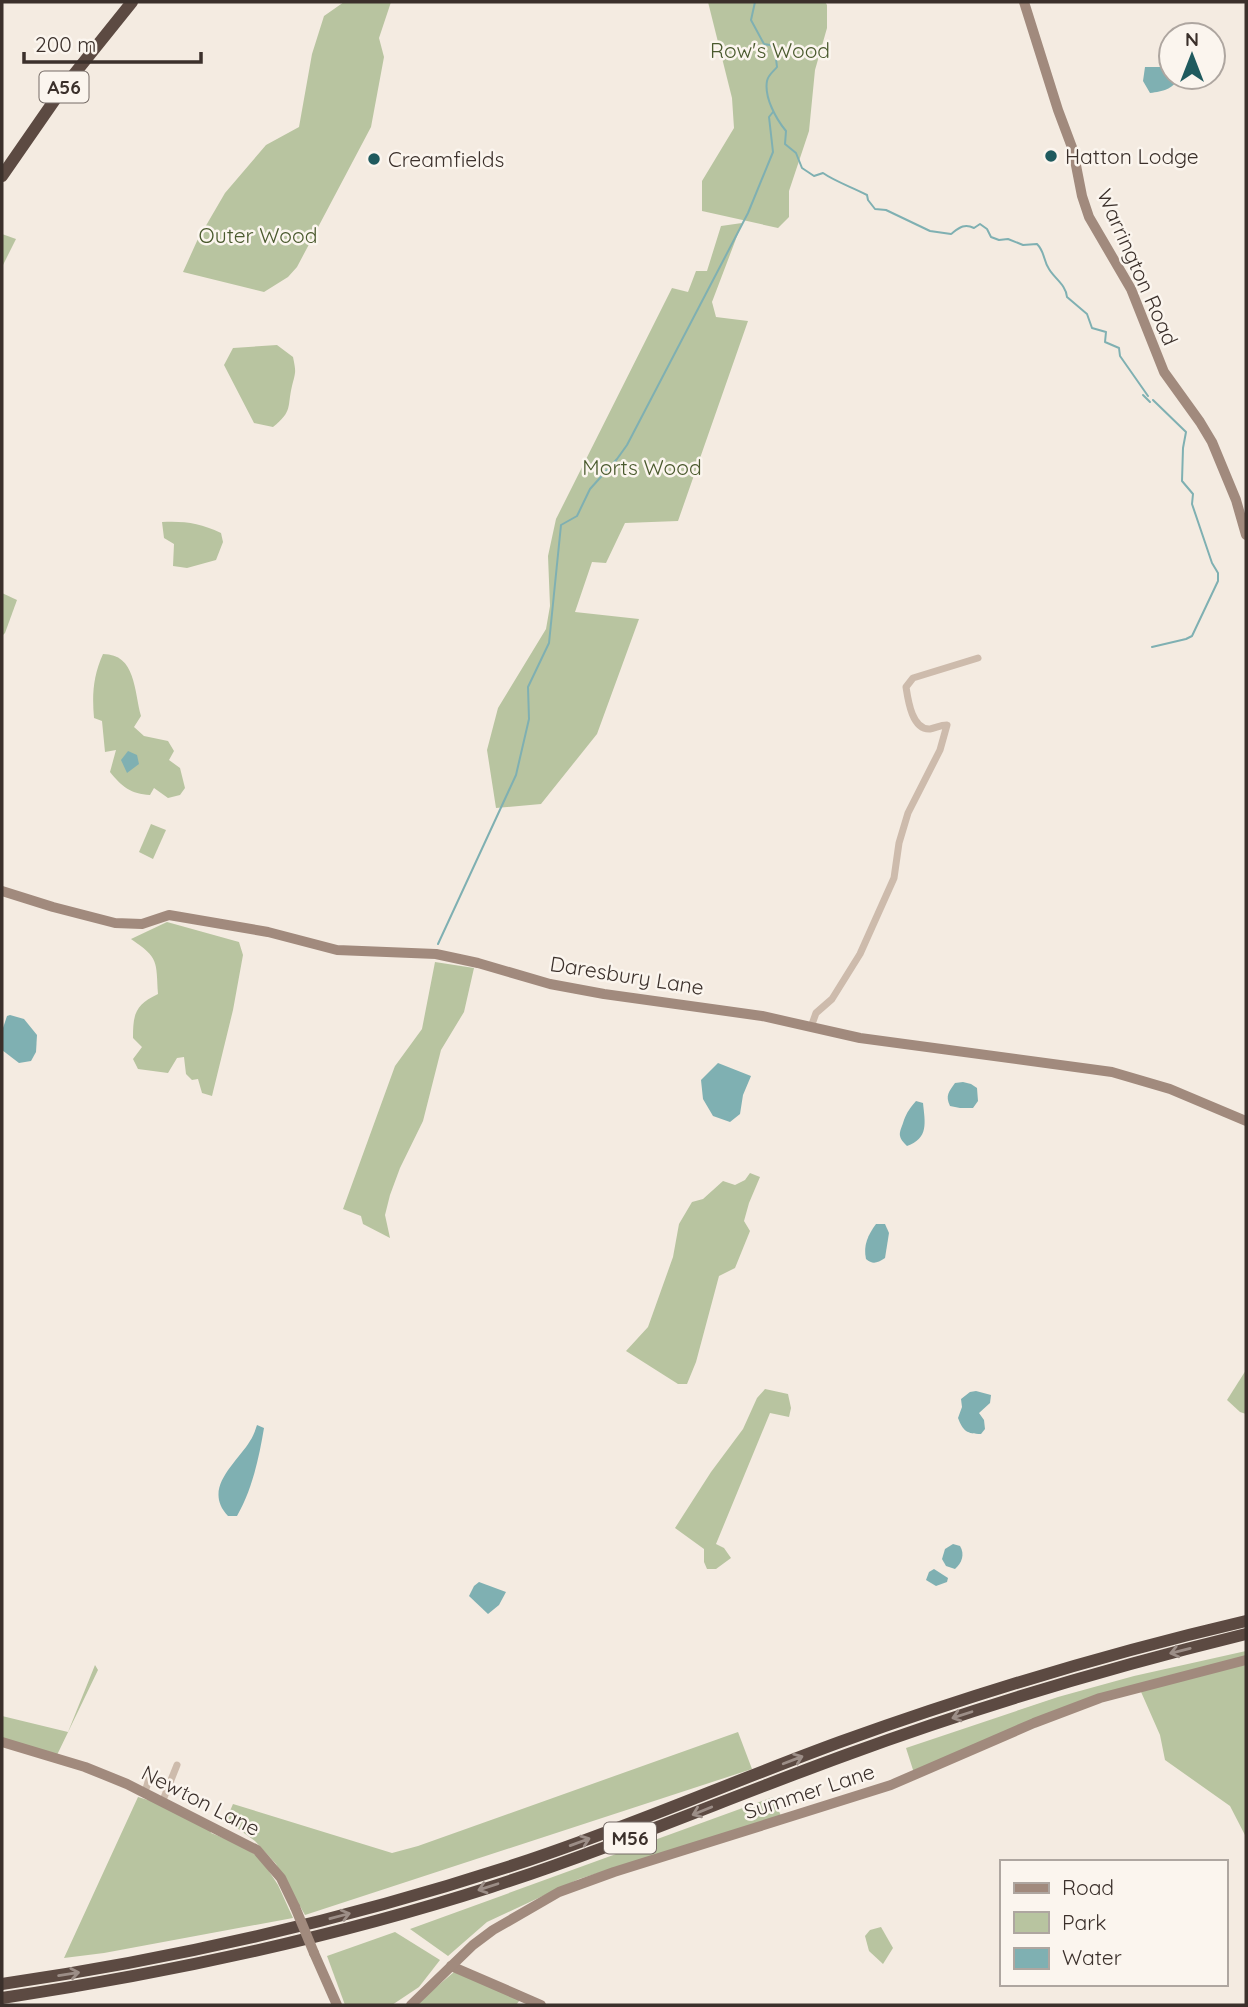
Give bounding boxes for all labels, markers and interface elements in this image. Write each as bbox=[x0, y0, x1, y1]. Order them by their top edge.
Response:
scale bar bbox=[24, 21, 201, 65]
north arrow bbox=[1157, 21, 1227, 91]
text: N bbox=[1185, 27, 1199, 51]
text: 200 m bbox=[35, 31, 97, 57]
park label: Row's Wood bbox=[710, 37, 830, 63]
road number: A56 bbox=[40, 72, 88, 102]
place label: Hatton Lodge bbox=[1065, 143, 1199, 169]
place label: Creamfields bbox=[388, 146, 504, 172]
marker: Hatton Lodge bbox=[1043, 148, 1059, 164]
marker: Creamfields bbox=[366, 151, 382, 167]
street label: Warrington Road bbox=[1092, 185, 1184, 349]
park label: Outer Wood bbox=[199, 222, 317, 248]
park label: Morts Wood bbox=[582, 454, 702, 480]
street label: Daresbury Lane bbox=[548, 950, 706, 1000]
one-way arrow bbox=[1169, 1645, 1192, 1658]
one-way arrow bbox=[951, 1710, 973, 1722]
one-way arrow bbox=[781, 1753, 803, 1766]
street label: Summer Lane bbox=[740, 1758, 878, 1824]
street label: Newton Lane bbox=[137, 1759, 265, 1841]
one-way arrow bbox=[692, 1805, 714, 1818]
road number: M56 bbox=[604, 1822, 656, 1854]
one-way arrow bbox=[569, 1835, 591, 1847]
legend bbox=[1000, 1860, 1227, 1986]
text: Road bbox=[1062, 1874, 1114, 1900]
one-way arrow bbox=[478, 1882, 500, 1895]
one-way arrow bbox=[328, 1909, 350, 1922]
text: Park bbox=[1062, 1909, 1106, 1935]
text: Water bbox=[1062, 1944, 1122, 1970]
one-way arrow bbox=[57, 1967, 80, 1980]

